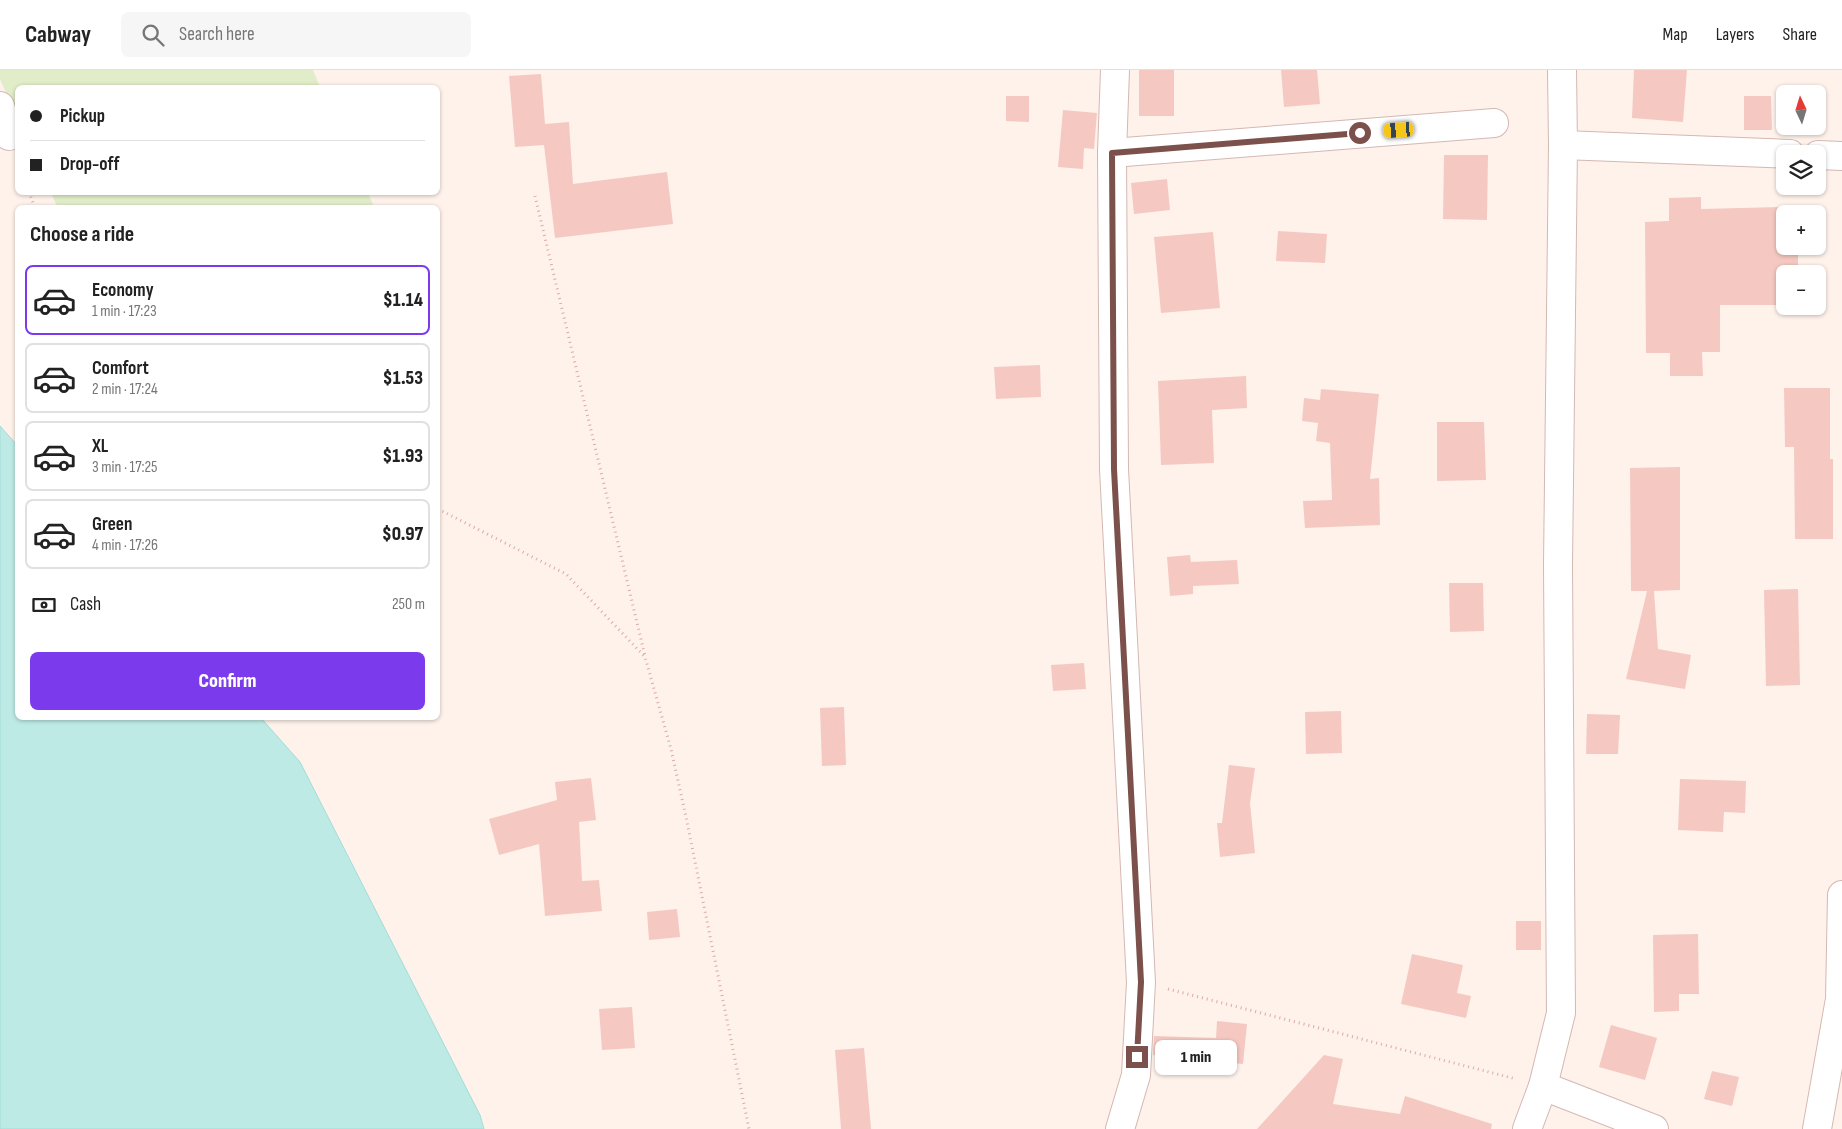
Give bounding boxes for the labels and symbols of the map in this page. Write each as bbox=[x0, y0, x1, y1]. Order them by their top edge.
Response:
north arrow bbox=[1776, 85, 1826, 135]
car bbox=[1383, 121, 1414, 139]
route start bbox=[1349, 122, 1371, 144]
callout: 1 min bbox=[1154, 1040, 1237, 1074]
route end bbox=[1126, 1046, 1148, 1068]

